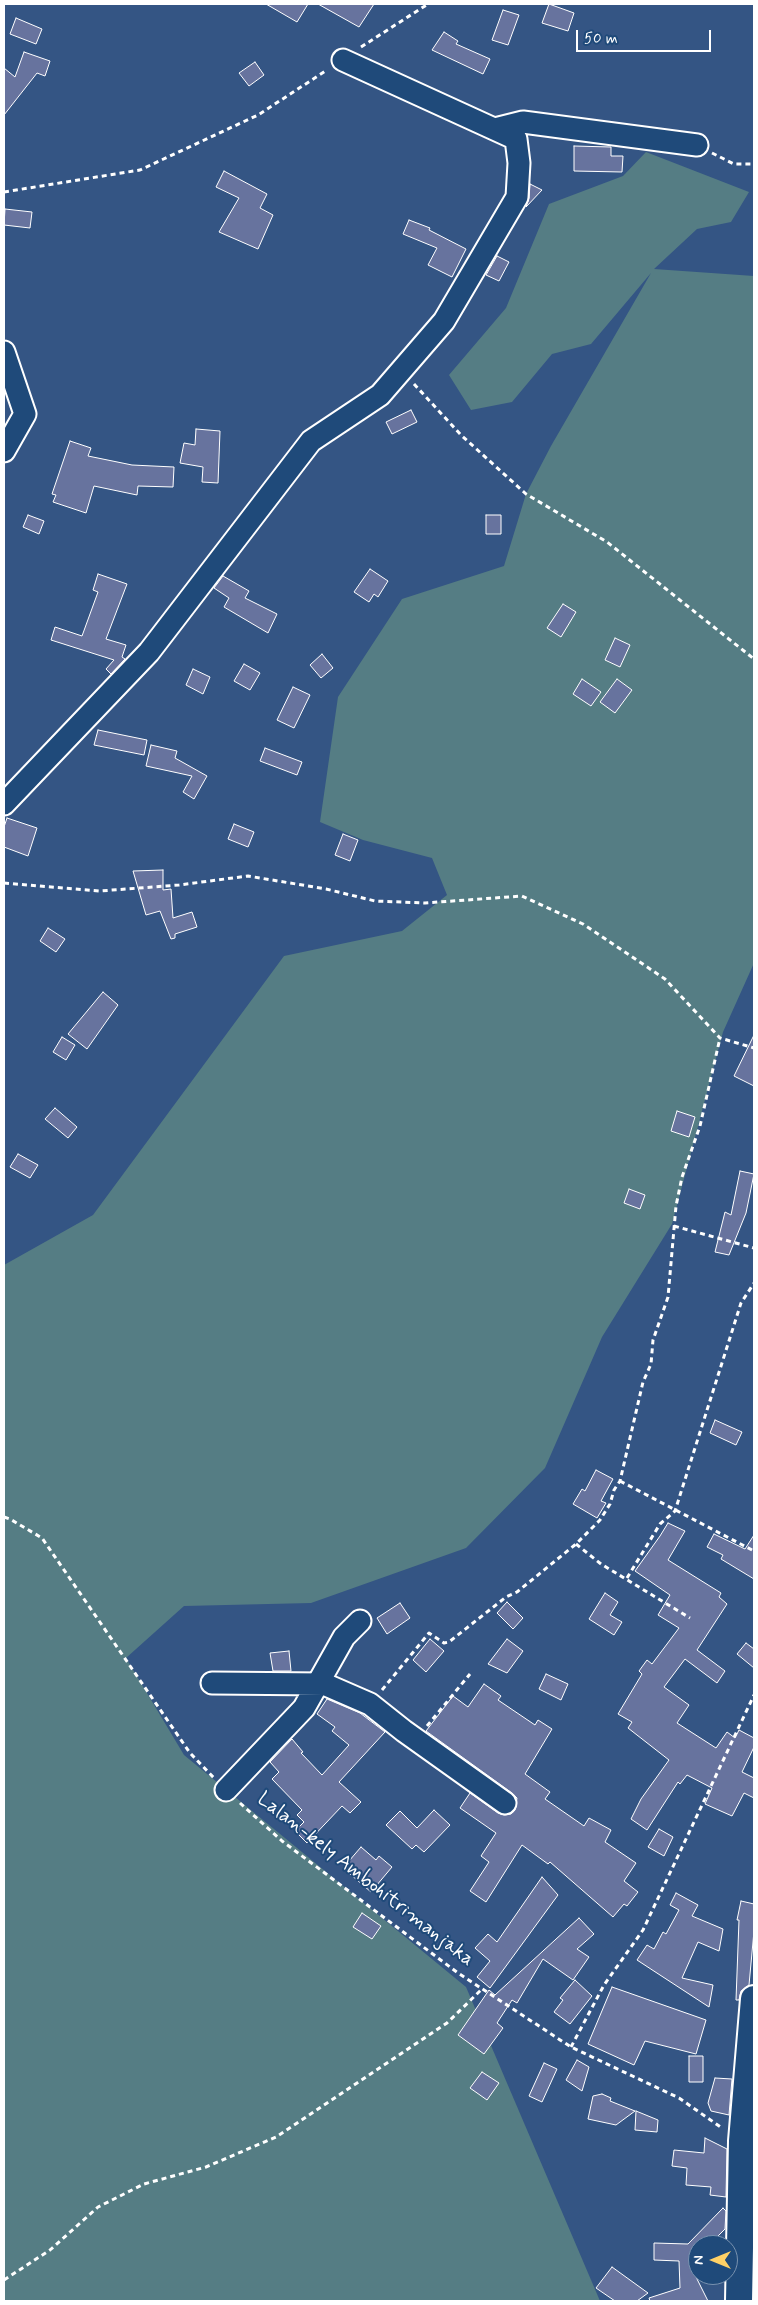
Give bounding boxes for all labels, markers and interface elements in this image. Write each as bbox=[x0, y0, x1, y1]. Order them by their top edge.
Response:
scale bar bbox=[578, 20, 713, 52]
text: 50 m bbox=[584, 29, 618, 49]
street label: Lalan-kely Ambohitrimanjaka bbox=[252, 1788, 478, 1972]
north arrow bbox=[688, 2235, 738, 2285]
text: N bbox=[690, 2255, 708, 2265]

